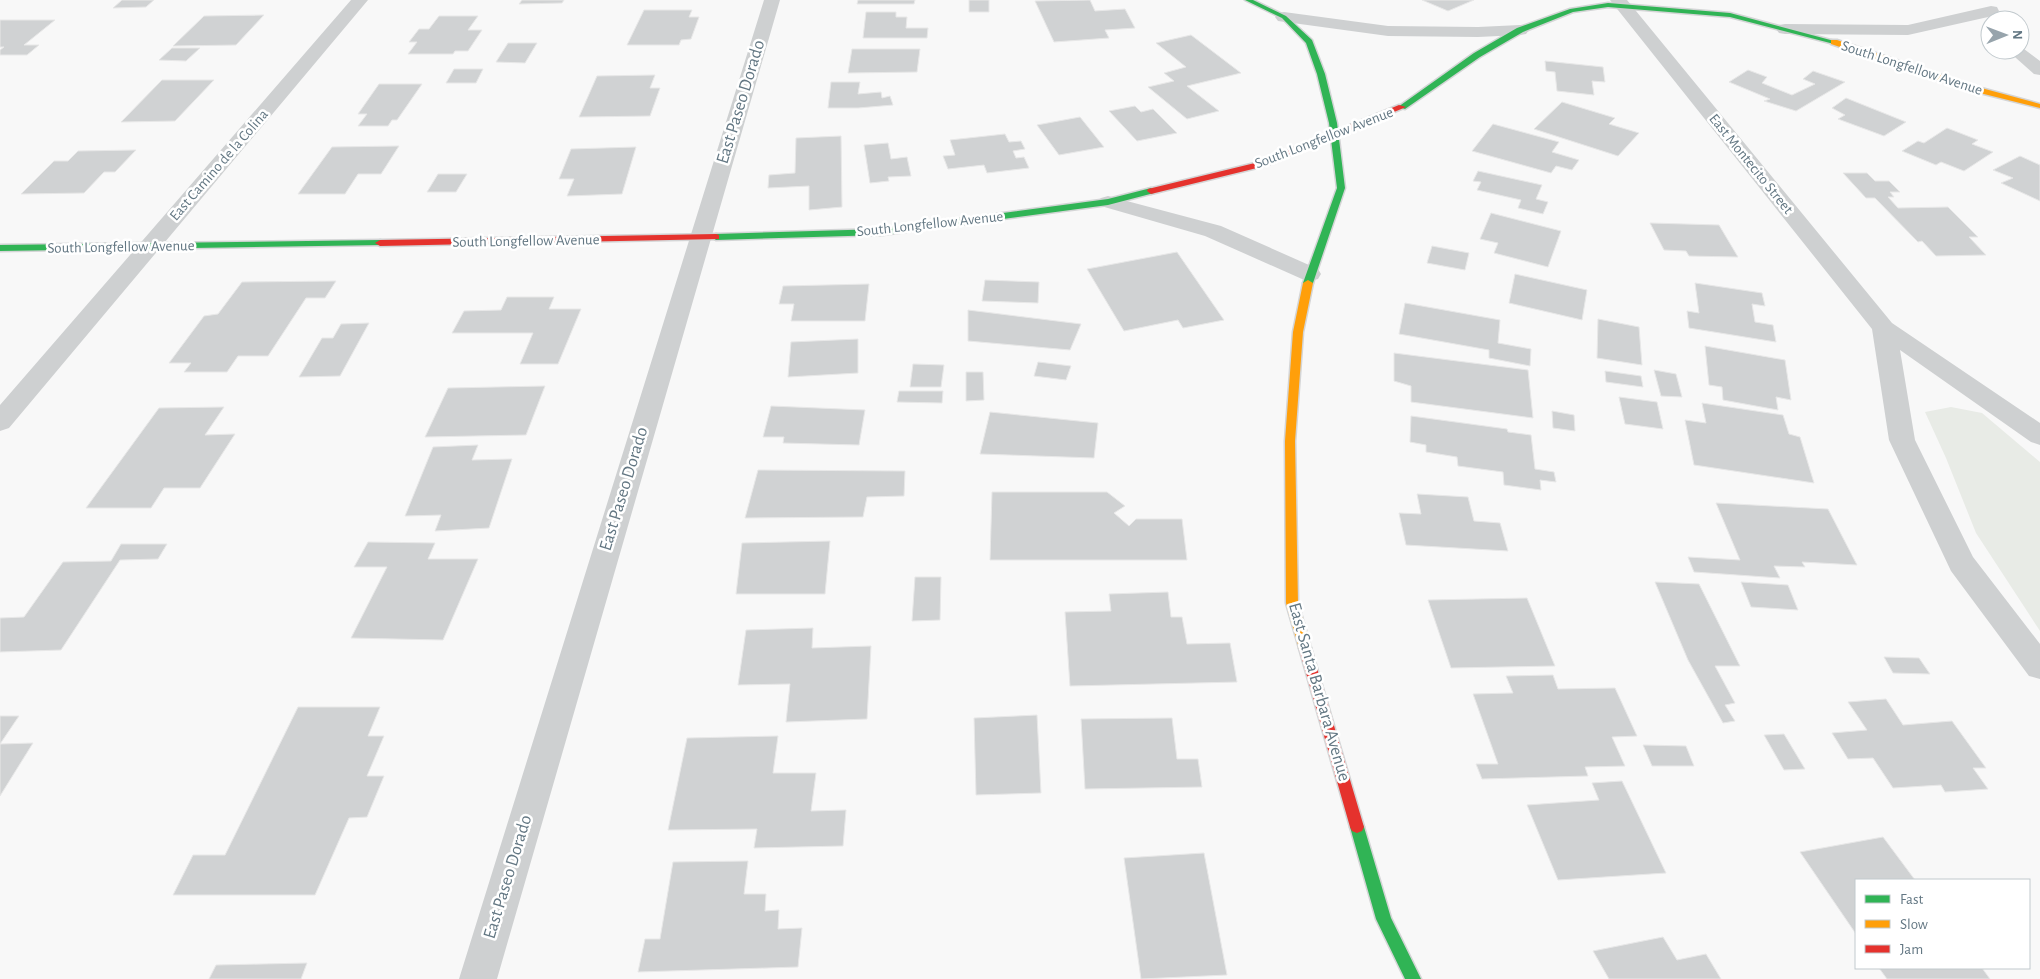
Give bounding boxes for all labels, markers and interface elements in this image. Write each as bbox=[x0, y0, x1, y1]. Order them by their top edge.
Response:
north arrow bbox=[1980, 10, 2030, 60]
text: N bbox=[2010, 30, 2024, 40]
street label: East Paseo Dorado bbox=[714, 38, 768, 166]
street label: South Longfellow Avenue bbox=[1840, 38, 1984, 98]
street label: South Longfellow Avenue bbox=[1253, 105, 1395, 171]
street label: East Camino de la Colina bbox=[167, 107, 271, 223]
street label: East Montecito Street bbox=[1706, 111, 1796, 217]
street label: South Longfellow Avenue bbox=[856, 209, 1004, 239]
street label: South Longfellow Avenue bbox=[452, 232, 600, 250]
street label: South Longfellow Avenue bbox=[47, 238, 195, 256]
street label: East Paseo Dorado bbox=[597, 425, 651, 553]
street label: East Santa Barbara Avenue bbox=[1285, 601, 1353, 783]
street label: East Paseo Dorado bbox=[481, 813, 535, 941]
legend bbox=[1855, 879, 2030, 969]
text: Fast bbox=[1900, 892, 1924, 907]
text: Slow bbox=[1900, 917, 1928, 932]
text: Jam bbox=[1900, 942, 1923, 957]

